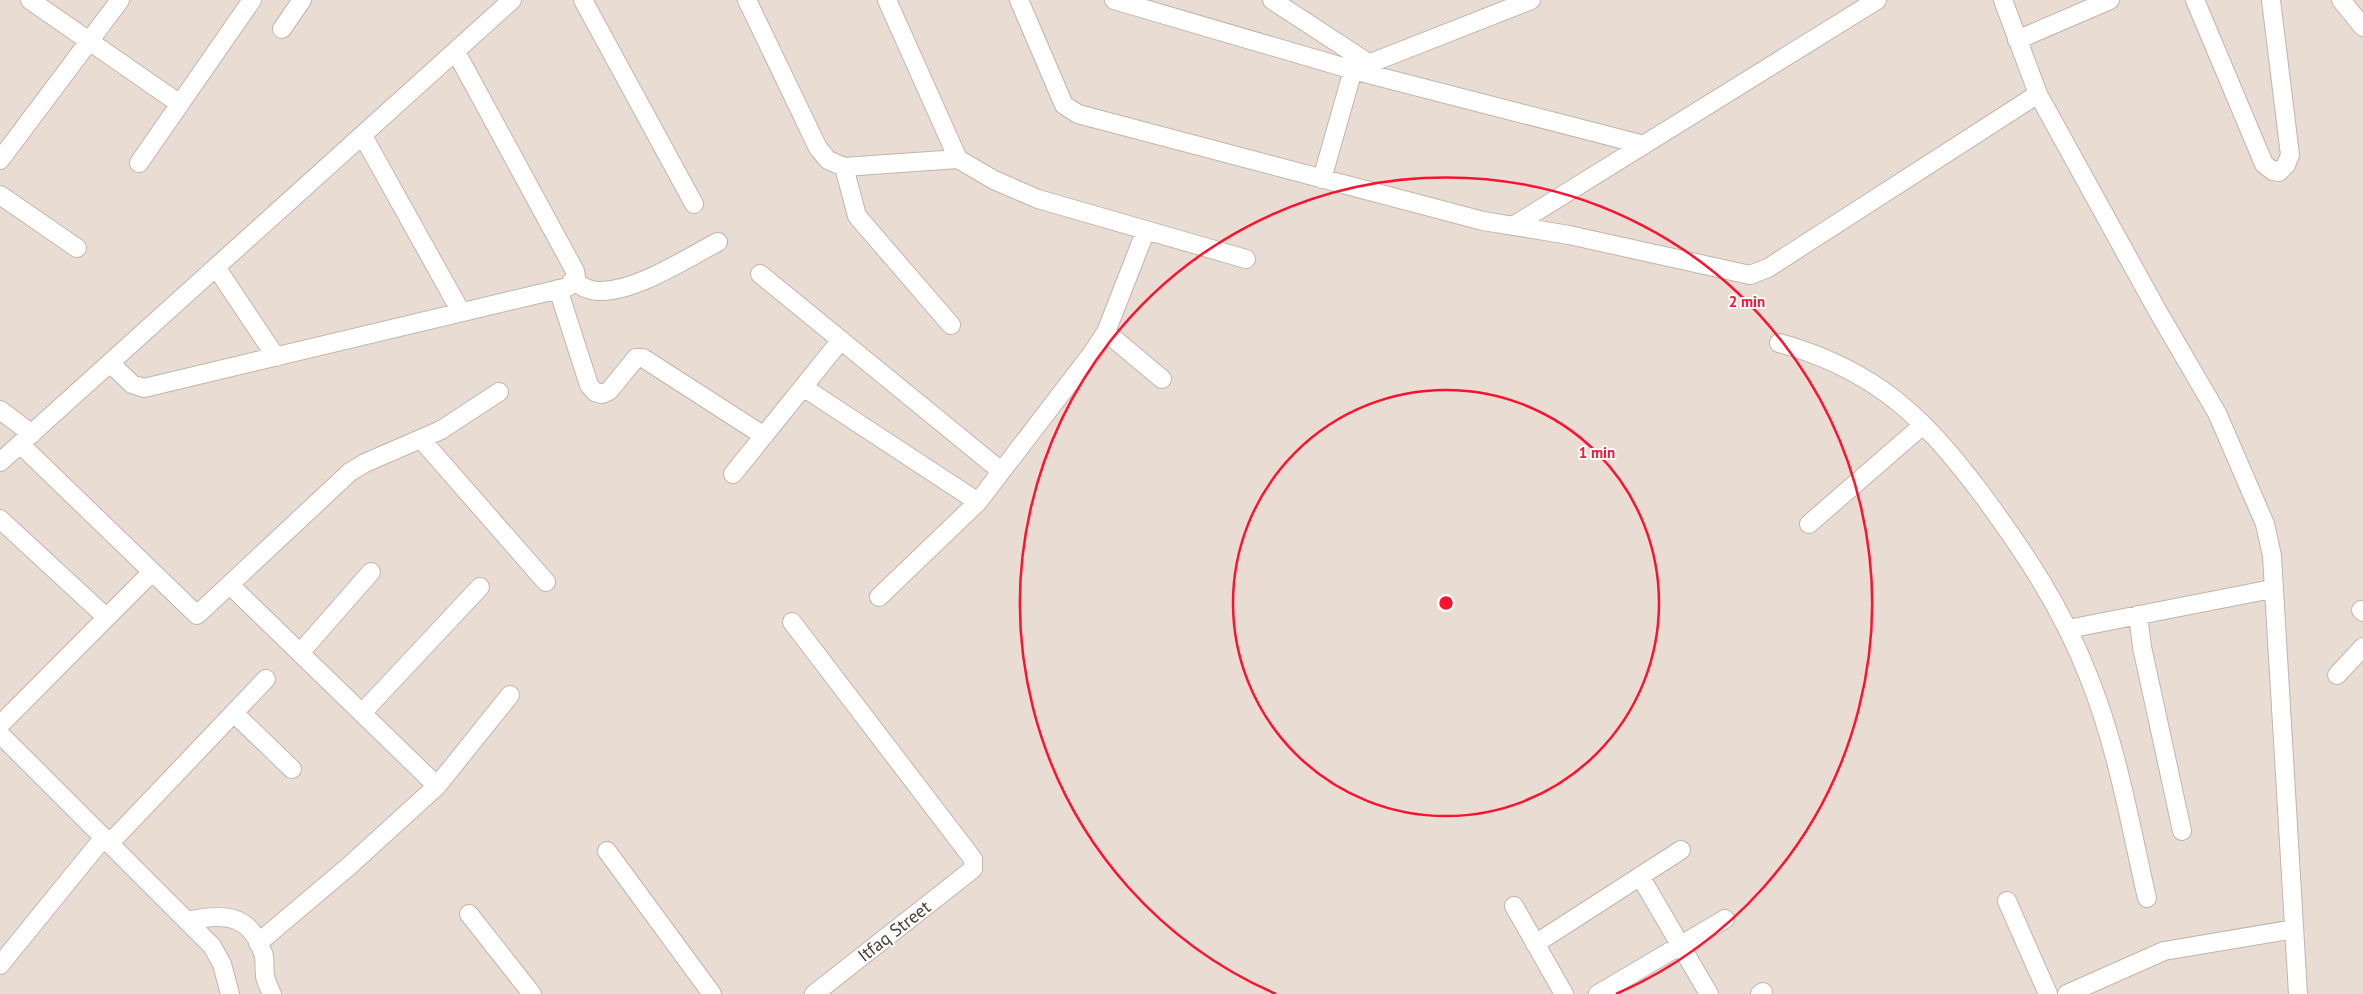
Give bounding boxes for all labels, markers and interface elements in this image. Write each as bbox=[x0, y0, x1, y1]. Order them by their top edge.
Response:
text: 2 min bbox=[1729, 292, 1765, 311]
text: 1 min bbox=[1579, 443, 1615, 462]
centre of rings bbox=[1437, 594, 1455, 612]
street label: Itfaq Street bbox=[853, 895, 935, 967]

